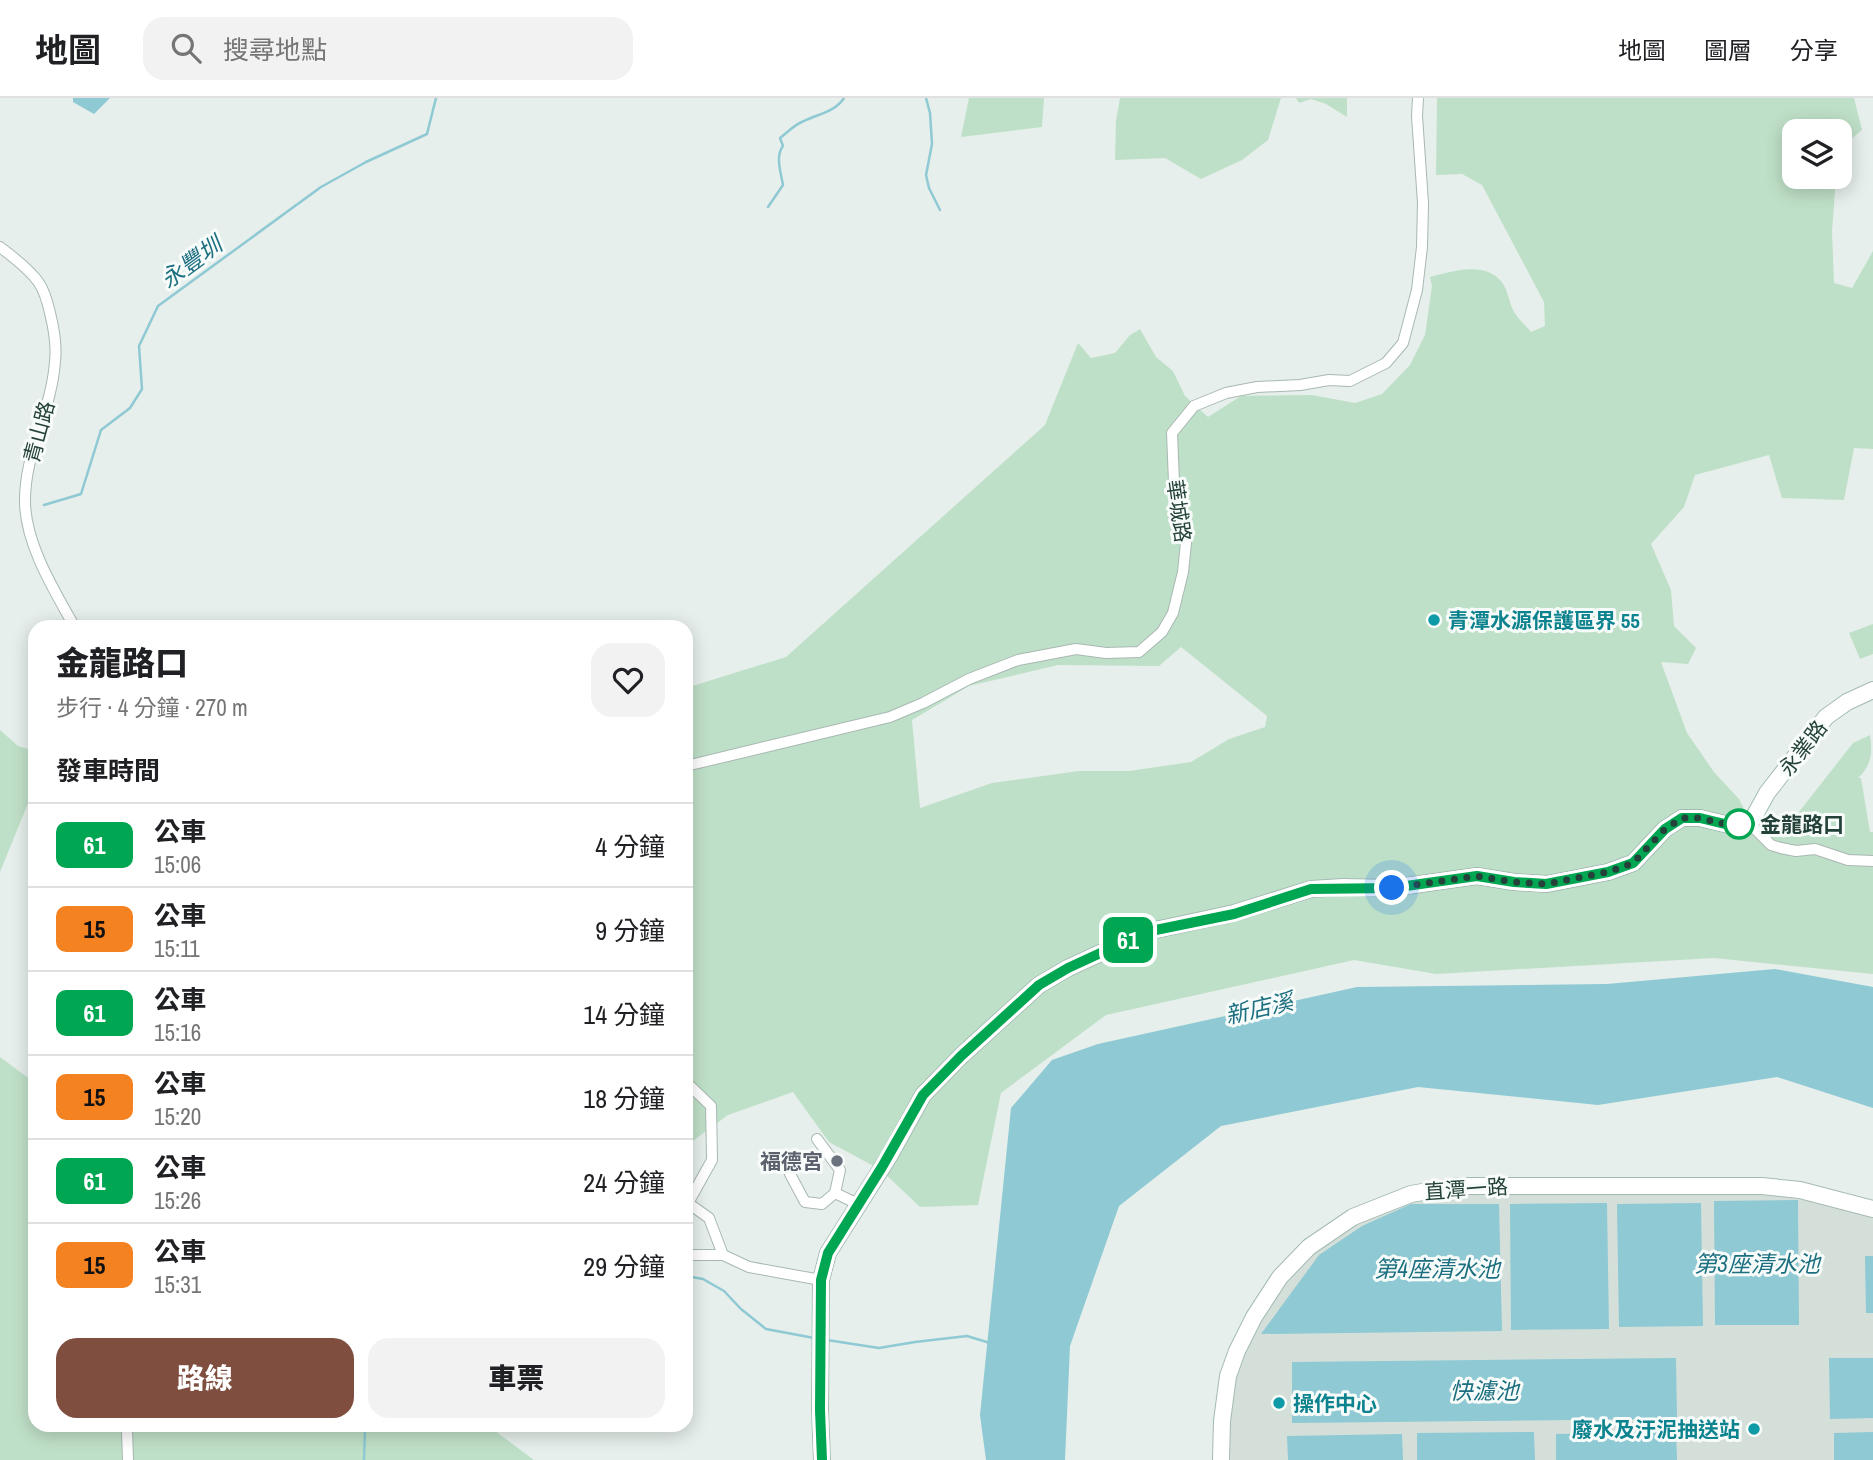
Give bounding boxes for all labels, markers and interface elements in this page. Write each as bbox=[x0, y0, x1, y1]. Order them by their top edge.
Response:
search box bbox=[143, 17, 633, 80]
text: 地圖 bbox=[35, 28, 101, 72]
icon: search bbox=[167, 29, 205, 67]
text: 搜尋地點 bbox=[223, 32, 327, 67]
text: 地圖 bbox=[1618, 34, 1666, 66]
text: 圖層 bbox=[1704, 34, 1752, 66]
text: 分享 bbox=[1790, 34, 1838, 66]
map controls bbox=[1782, 119, 1852, 189]
button: layers bbox=[1782, 119, 1852, 189]
water label: 永豐圳 bbox=[154, 227, 230, 295]
street label: 青山路 bbox=[17, 398, 61, 466]
street label: 華城路 bbox=[1160, 478, 1198, 544]
place label: 青潭水源保護區界 55 bbox=[1448, 606, 1640, 635]
marker: 青潭水源保護區界 55 bbox=[1426, 612, 1442, 628]
text: 金龍路口 bbox=[56, 641, 188, 685]
button: heart bbox=[591, 643, 665, 717]
text: 步行 · 4 分鐘 · 270 m bbox=[56, 692, 248, 723]
street label: 永業路 bbox=[1772, 714, 1834, 782]
text: 發車時間 bbox=[56, 753, 160, 788]
marker: 金龍路口 bbox=[1724, 809, 1754, 839]
place label: 金龍路口 bbox=[1760, 810, 1844, 839]
text: 公車 bbox=[154, 814, 206, 849]
text: 61 bbox=[84, 829, 105, 861]
text: 4 分鐘 bbox=[595, 829, 665, 864]
text: 15:06 bbox=[154, 849, 201, 880]
your location bbox=[1374, 870, 1409, 905]
text: 公車 bbox=[154, 898, 206, 933]
text: 15 bbox=[84, 913, 105, 945]
text: 9 分鐘 bbox=[595, 913, 665, 948]
line badge: 61 bbox=[1096, 917, 1160, 963]
text: 61 bbox=[1117, 924, 1139, 956]
text: 15:11 bbox=[154, 933, 200, 964]
text: 公車 bbox=[154, 982, 206, 1017]
water label: 新店溪 bbox=[1222, 984, 1299, 1031]
text: 61 bbox=[84, 997, 105, 1029]
text: 14 分鐘 bbox=[583, 997, 665, 1032]
text: 15:16 bbox=[154, 1017, 201, 1048]
text: 公車 bbox=[154, 1066, 206, 1101]
text: 15 bbox=[84, 1081, 105, 1113]
text: 18 分鐘 bbox=[583, 1081, 665, 1116]
text: 15:20 bbox=[154, 1101, 201, 1132]
place label: 福德宮 bbox=[760, 1147, 823, 1176]
text: 公車 bbox=[154, 1150, 206, 1185]
marker: 福德宮 bbox=[829, 1153, 845, 1169]
text: 61 bbox=[84, 1165, 105, 1197]
text: 24 分鐘 bbox=[583, 1165, 665, 1200]
street label: 直潭一路 bbox=[1423, 1172, 1509, 1206]
text: 15:26 bbox=[154, 1185, 201, 1216]
text: 公車 bbox=[154, 1234, 206, 1269]
water label: 第3座清水池 bbox=[1694, 1248, 1822, 1279]
text: 15 bbox=[84, 1249, 105, 1281]
text: 29 分鐘 bbox=[583, 1249, 665, 1284]
water label: 第4座清水池 bbox=[1374, 1253, 1502, 1284]
text: 15:31 bbox=[154, 1269, 201, 1300]
button: 路線 bbox=[56, 1338, 354, 1418]
button: 車票 bbox=[368, 1338, 665, 1418]
water label: 快濾池 bbox=[1450, 1375, 1521, 1406]
place label: 操作中心 bbox=[1293, 1389, 1377, 1418]
marker: 操作中心 bbox=[1271, 1395, 1287, 1411]
place label: 廢水及汙泥抽送站 bbox=[1572, 1415, 1740, 1444]
marker: 廢水及汙泥抽送站 bbox=[1746, 1421, 1762, 1437]

